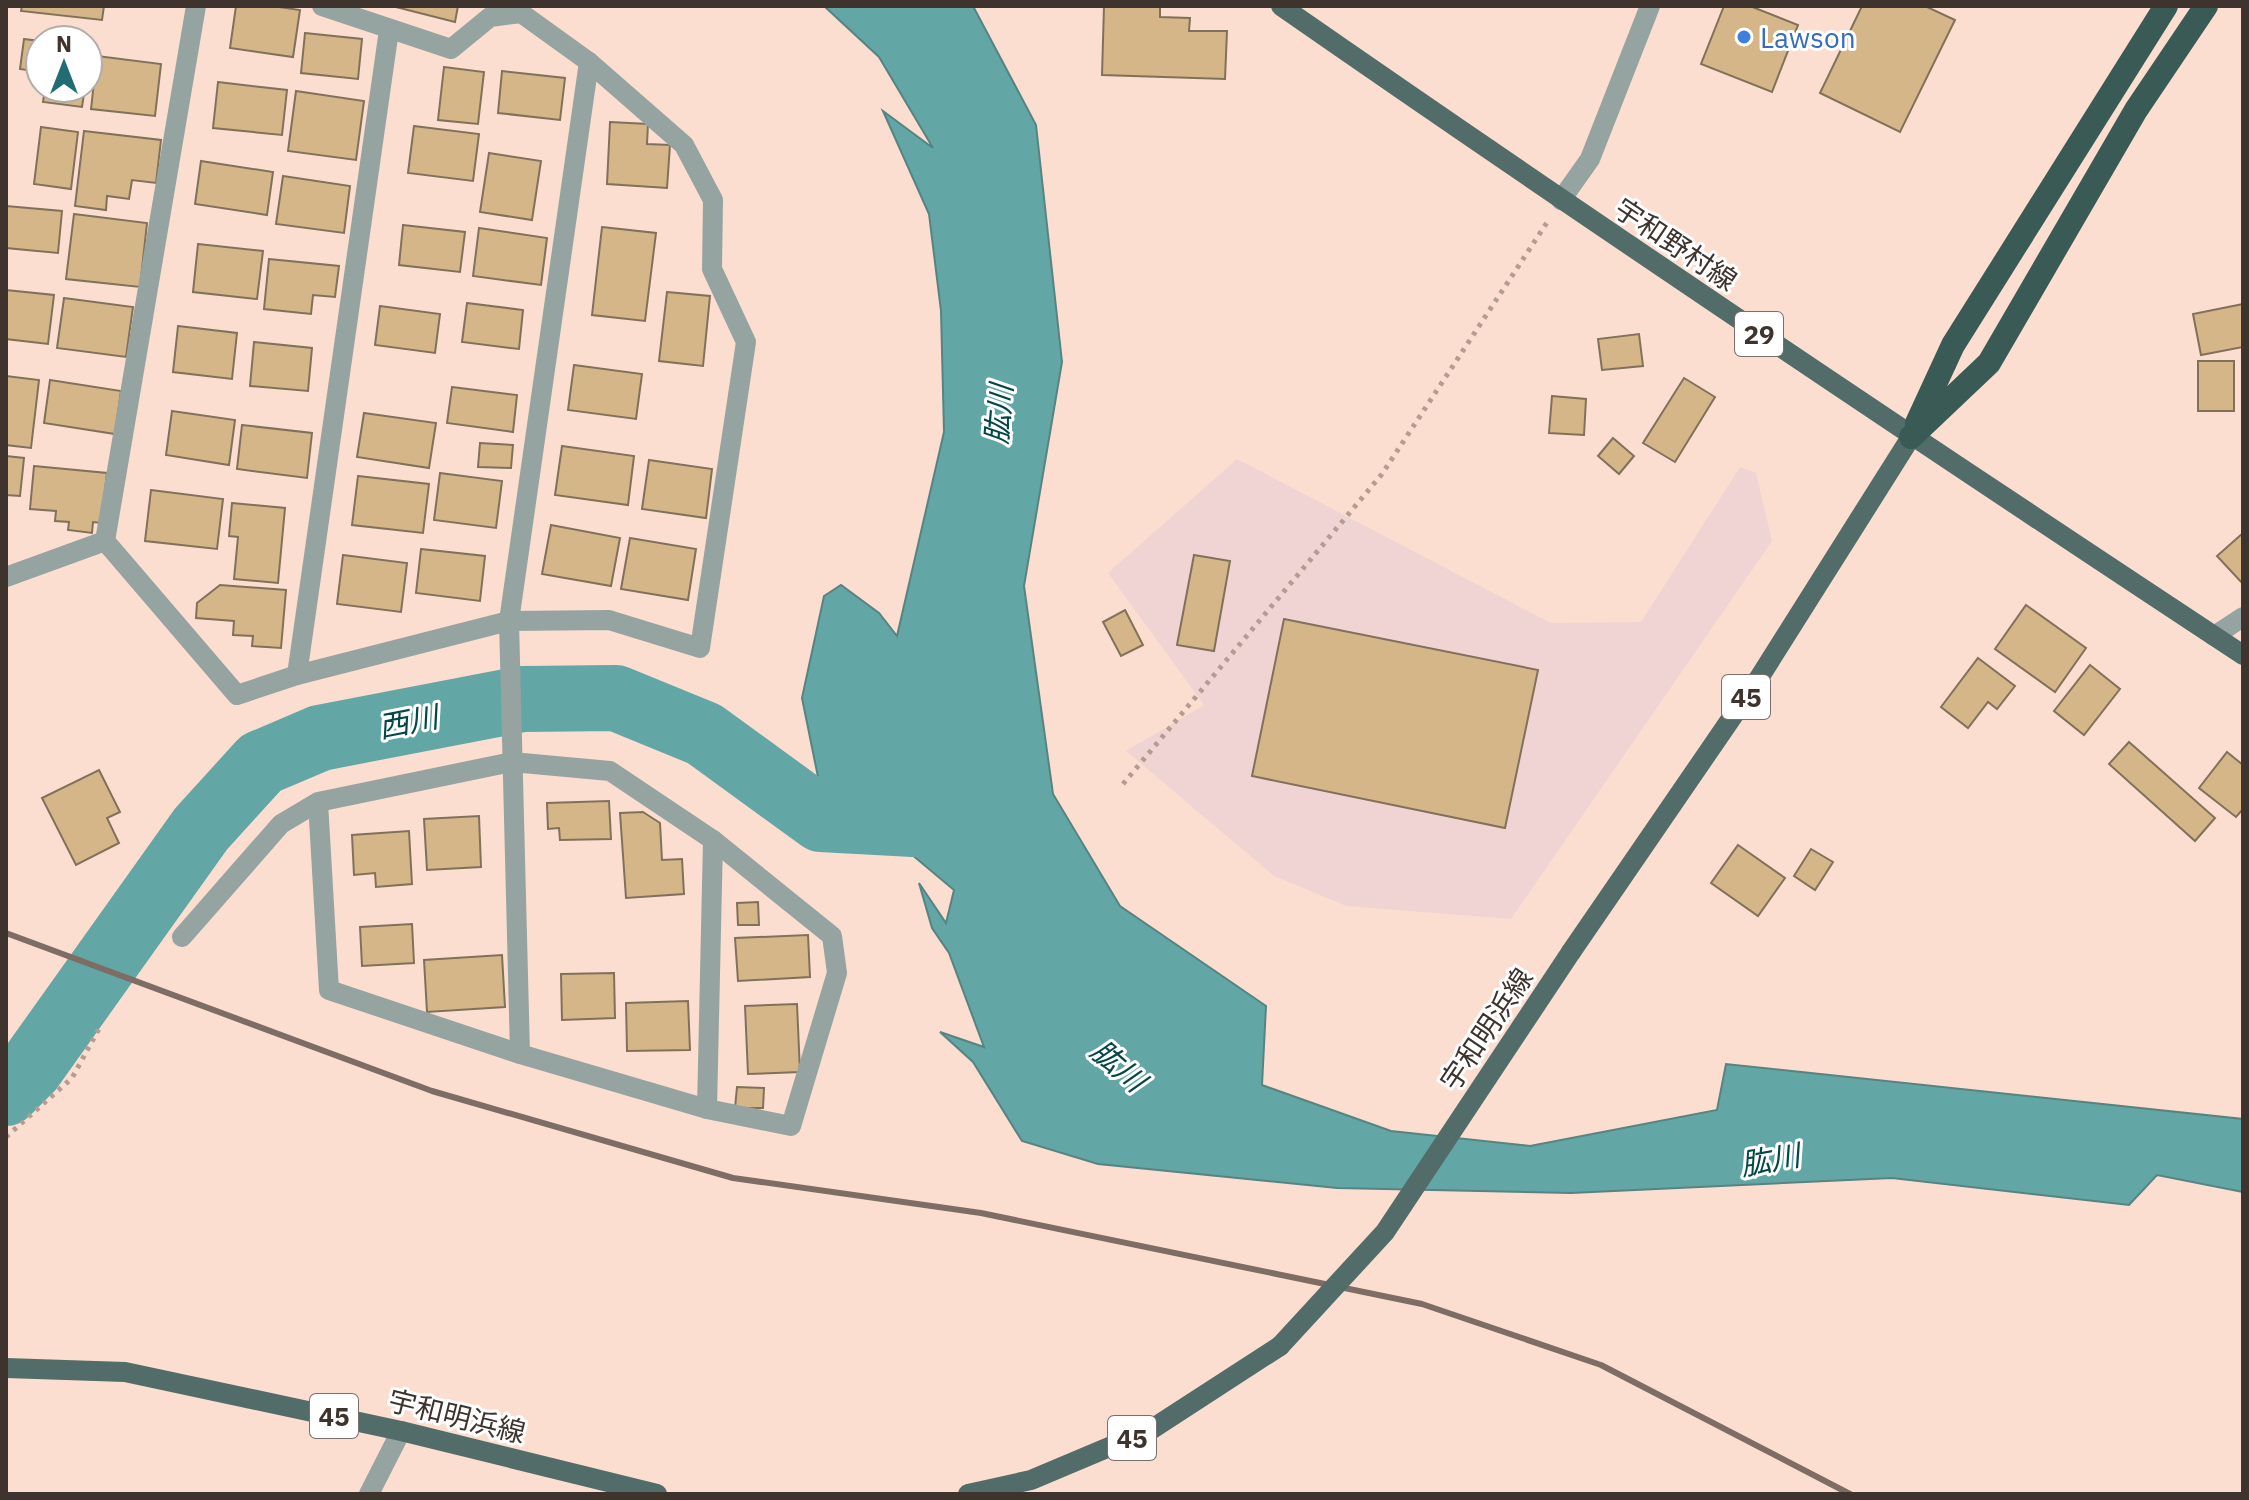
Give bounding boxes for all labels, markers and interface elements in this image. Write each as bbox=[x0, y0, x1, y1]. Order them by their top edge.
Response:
place label: Lawson bbox=[1760, 19, 1856, 56]
north arrow bbox=[24, 24, 104, 104]
marker: Lawson bbox=[1735, 28, 1753, 46]
text: N bbox=[56, 29, 72, 58]
street label: 宇和野村線 bbox=[1608, 190, 1744, 298]
road number: 29 bbox=[1735, 312, 1783, 356]
water label: 肱川 bbox=[976, 379, 1020, 446]
road number: 45 bbox=[1722, 675, 1770, 719]
water label: 西川 bbox=[375, 696, 444, 746]
street label: 宇和明浜線 bbox=[1432, 961, 1540, 1097]
water label: 肱川 bbox=[1084, 1031, 1157, 1101]
water label: 肱川 bbox=[1737, 1134, 1806, 1183]
street label: 宇和明浜線 bbox=[385, 1381, 529, 1451]
road number: 45 bbox=[310, 1394, 358, 1438]
road number: 45 bbox=[1108, 1416, 1156, 1460]

